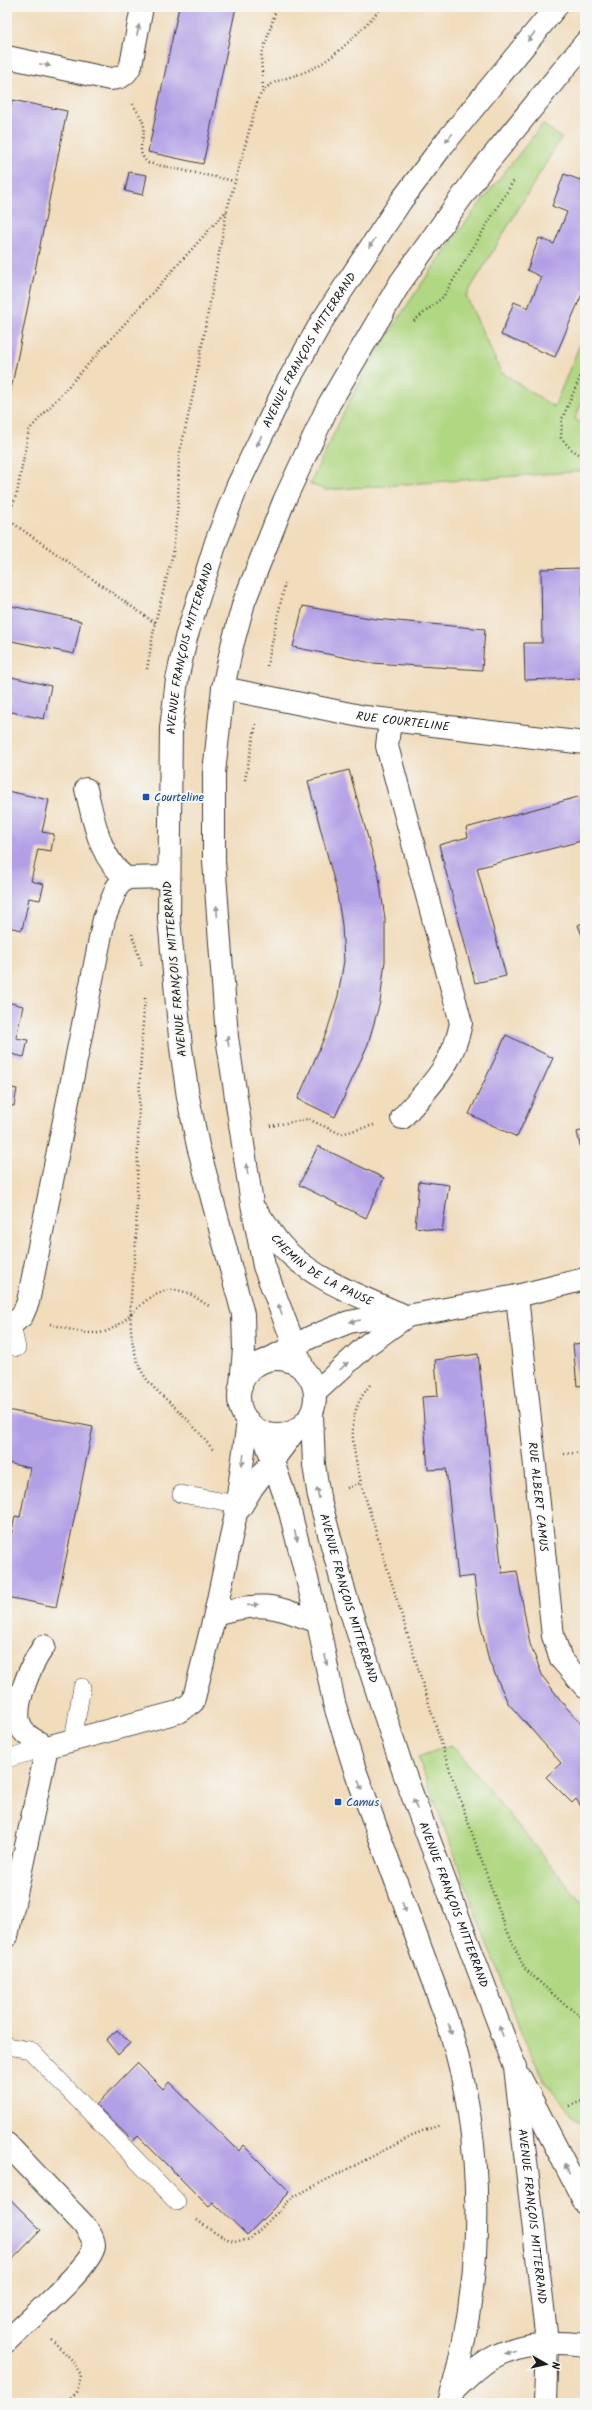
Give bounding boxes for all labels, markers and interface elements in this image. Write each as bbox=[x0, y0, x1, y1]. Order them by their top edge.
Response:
one-way arrow bbox=[136, 24, 142, 36]
one-way arrow bbox=[527, 32, 536, 43]
one-way arrow bbox=[39, 63, 51, 69]
one-way arrow bbox=[444, 132, 453, 143]
one-way arrow bbox=[368, 237, 376, 248]
street label: AVENUE FRANÇOIS MITTERRAND bbox=[257, 268, 361, 431]
one-way arrow bbox=[256, 435, 262, 446]
street label: AVENUE FRANÇOIS MITTERRAND bbox=[161, 560, 219, 734]
street label: RUE COURTELINE bbox=[354, 706, 451, 737]
place label: Courteline bbox=[154, 788, 205, 807]
marker: Courteline bbox=[141, 792, 151, 802]
street label: AVENUE FRANÇOIS MITTERRAND bbox=[158, 880, 192, 1058]
one-way arrow bbox=[214, 905, 221, 917]
one-way arrow bbox=[225, 1035, 231, 1047]
one-way arrow bbox=[244, 1163, 250, 1175]
street label: CHEMIN DE LA PAUSE bbox=[266, 1230, 377, 1311]
one-way arrow bbox=[277, 1302, 283, 1314]
one-way arrow bbox=[349, 1318, 361, 1324]
one-way arrow bbox=[339, 1361, 349, 1370]
street label: RUE ALBERT CAMUS bbox=[523, 1441, 554, 1553]
one-way arrow bbox=[239, 1454, 246, 1466]
one-way arrow bbox=[315, 1487, 321, 1499]
street label: AVENUE FRANÇOIS MITTERRAND bbox=[314, 1511, 383, 1686]
one-way arrow bbox=[293, 1530, 299, 1542]
one-way arrow bbox=[247, 1602, 259, 1609]
one-way arrow bbox=[323, 1654, 329, 1666]
one-way arrow bbox=[357, 1780, 363, 1792]
place label: Camus bbox=[346, 1793, 379, 1812]
marker: Camus bbox=[333, 1797, 343, 1807]
one-way arrow bbox=[412, 1798, 418, 1810]
street label: AVENUE FRANÇOIS MITTERRAND bbox=[414, 1819, 494, 1991]
one-way arrow bbox=[402, 1902, 408, 1914]
one-way arrow bbox=[447, 2023, 453, 2035]
one-way arrow bbox=[497, 2024, 503, 2036]
street label: AVENUE FRANÇOIS MITTERRAND bbox=[513, 2128, 552, 2305]
one-way arrow bbox=[564, 2163, 570, 2175]
north arrow bbox=[526, 2344, 566, 2384]
one-way arrow bbox=[503, 2349, 515, 2355]
text: N bbox=[546, 2361, 564, 2370]

